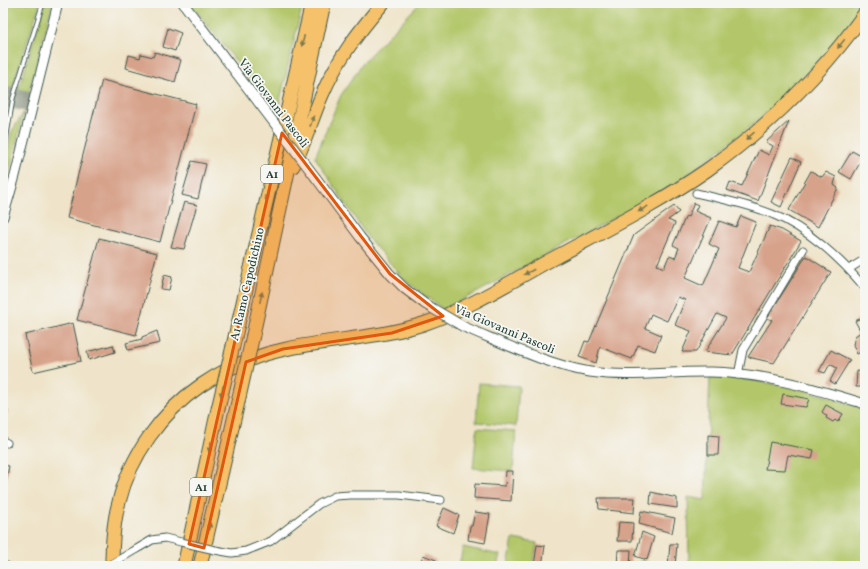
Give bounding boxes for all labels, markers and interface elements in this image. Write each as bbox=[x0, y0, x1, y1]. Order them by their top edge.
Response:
one-way arrow bbox=[300, 35, 306, 47]
one-way arrow bbox=[837, 38, 846, 49]
street label: Via Giovanni Pascoli bbox=[234, 56, 312, 152]
one-way arrow bbox=[309, 114, 315, 126]
one-way arrow bbox=[745, 132, 756, 141]
road number: A1 bbox=[261, 165, 283, 183]
one-way arrow bbox=[264, 189, 270, 201]
one-way arrow bbox=[637, 206, 649, 213]
street label: A1 Ramo Capodichino bbox=[227, 226, 269, 342]
one-way arrow bbox=[523, 268, 535, 275]
one-way arrow bbox=[258, 290, 264, 303]
street label: Via Giovanni Pascoli bbox=[452, 301, 558, 359]
one-way arrow bbox=[219, 385, 225, 397]
one-way arrow bbox=[207, 440, 213, 453]
road number: A1 bbox=[190, 478, 212, 496]
one-way arrow bbox=[206, 522, 212, 534]

